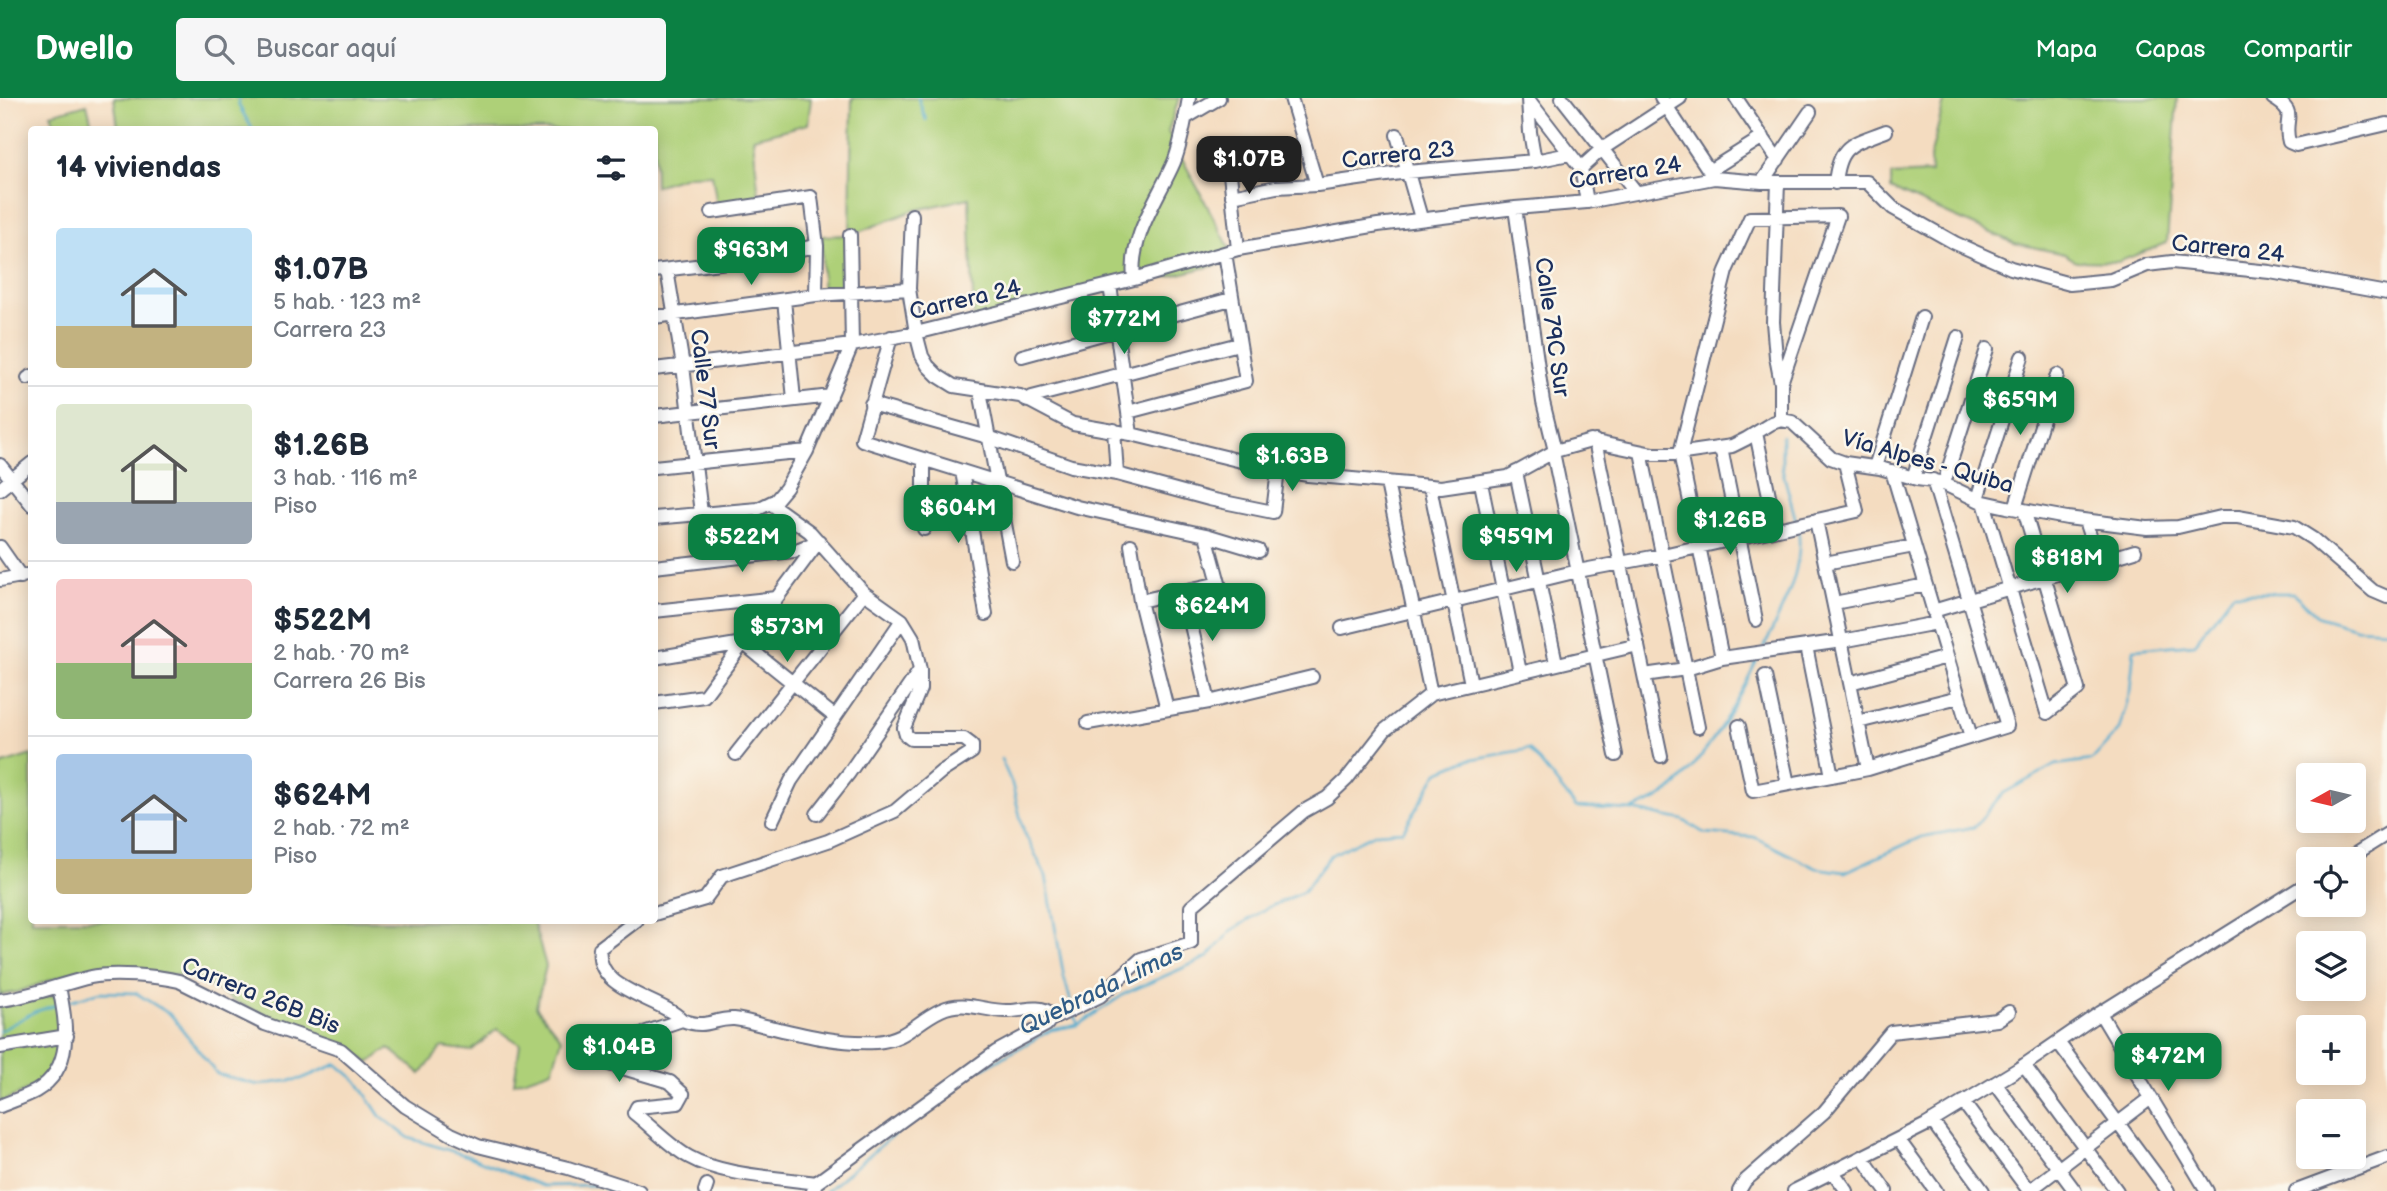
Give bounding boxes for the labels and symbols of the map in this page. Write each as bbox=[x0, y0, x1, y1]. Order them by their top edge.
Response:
street label: Carrera 23 bbox=[1340, 135, 1456, 175]
pin: $1.07B bbox=[1192, 136, 1306, 196]
street label: Carrera 24 bbox=[1567, 150, 1683, 196]
pin: $963M bbox=[702, 228, 800, 287]
street label: Carrera 24 bbox=[2170, 229, 2286, 269]
street label: Calle 79C Sur bbox=[1528, 256, 1576, 399]
street label: Carrera 24 bbox=[907, 274, 1024, 326]
pin: $772M bbox=[1075, 296, 1173, 356]
street label: Calle 77 Sur bbox=[684, 328, 726, 451]
pin: $659M bbox=[1971, 378, 2069, 437]
street label: Vía Alpes - Quiba bbox=[1839, 424, 2017, 500]
pin: $1.63B bbox=[1235, 434, 1349, 493]
pin: $604M bbox=[909, 486, 1007, 545]
pin: $1.26B bbox=[1673, 498, 1787, 557]
pin: $522M bbox=[693, 514, 791, 574]
pin: $959M bbox=[1467, 514, 1565, 574]
pin: $818M bbox=[2018, 536, 2116, 595]
pin: $624M bbox=[1163, 584, 1261, 643]
pin: $573M bbox=[738, 604, 836, 664]
north arrow bbox=[2296, 763, 2366, 833]
water label: Quebrada Limas bbox=[1014, 937, 1188, 1042]
street label: Carrera 26B Bis bbox=[177, 951, 344, 1040]
pin: $1.04B bbox=[562, 1024, 676, 1084]
pin: $472M bbox=[2119, 1034, 2217, 1093]

